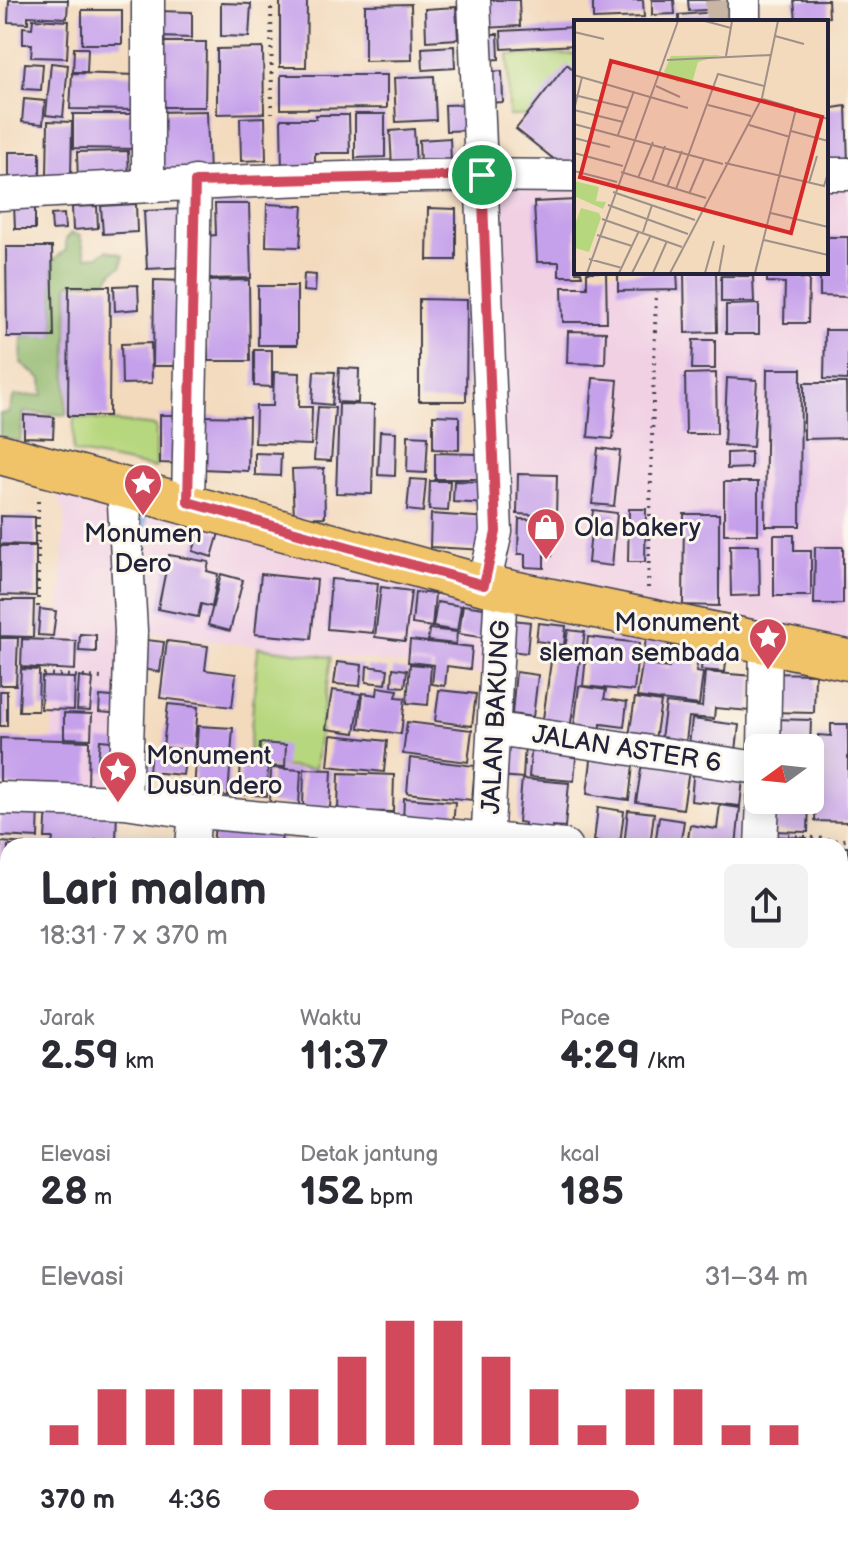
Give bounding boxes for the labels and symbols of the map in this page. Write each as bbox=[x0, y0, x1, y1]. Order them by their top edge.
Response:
inset map bbox=[574, 20, 828, 274]
pin bbox=[448, 141, 516, 209]
place icon: Monumen Dero bbox=[122, 462, 164, 517]
shop icon: Ola bakery bbox=[525, 506, 567, 561]
place label: Ola bakery bbox=[574, 513, 701, 544]
place label: Monumen Dero bbox=[84, 519, 202, 580]
place label: Monument sleman sembada bbox=[539, 608, 740, 669]
place icon: Monument sleman sembada bbox=[747, 616, 789, 671]
street label: JALAN BAKUNG bbox=[476, 619, 517, 815]
street label: JALAN ASTER 6 bbox=[530, 719, 724, 780]
north arrow bbox=[744, 734, 824, 814]
place label: Monument Dusun dero bbox=[146, 741, 282, 802]
place icon: Monument Dusun dero bbox=[97, 749, 139, 804]

